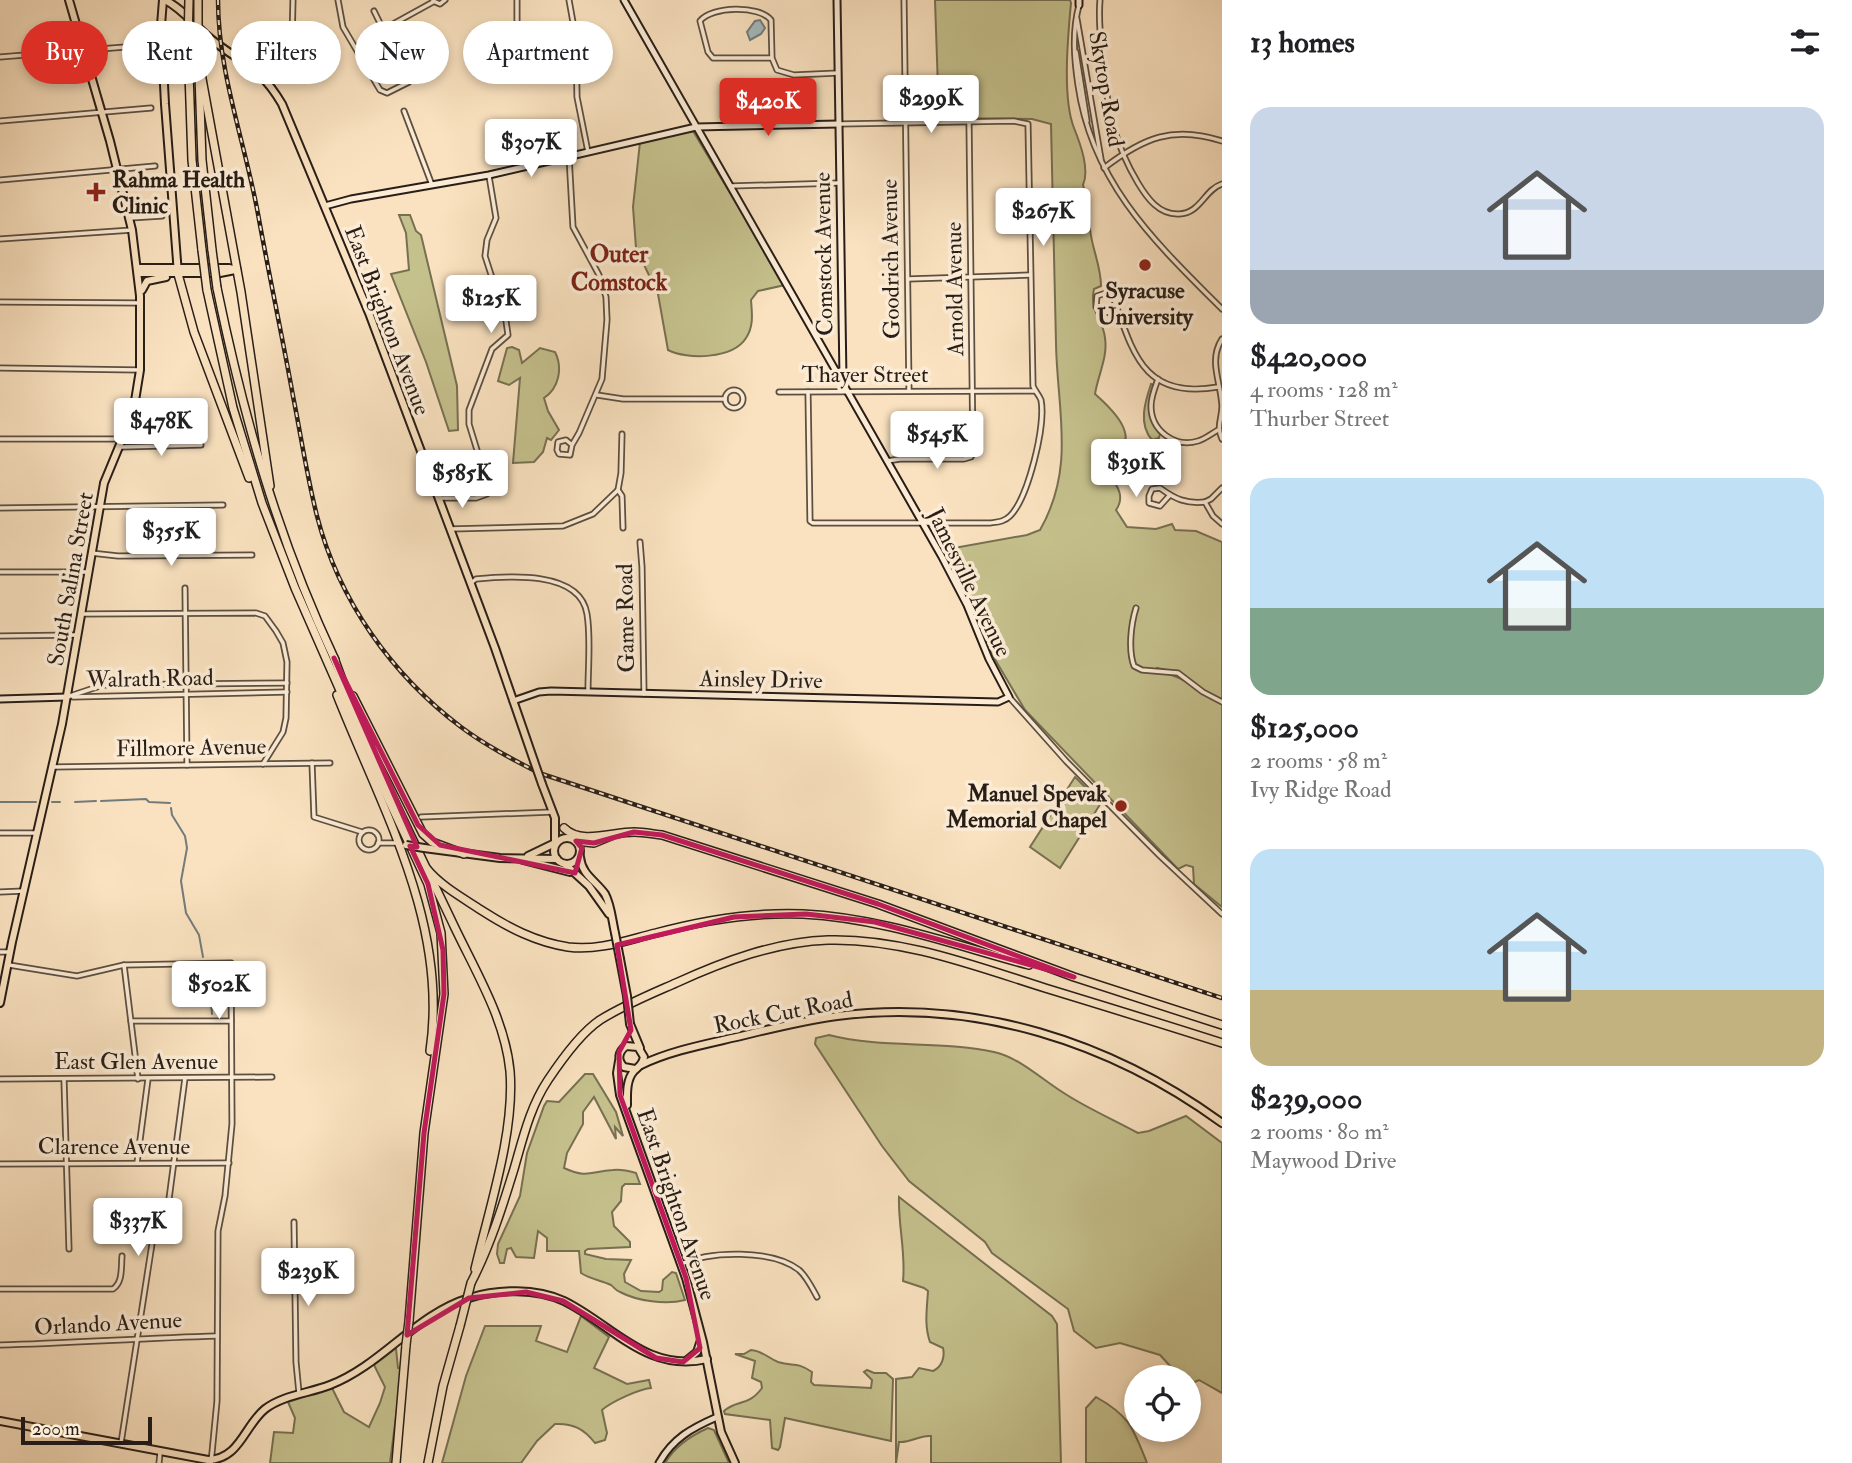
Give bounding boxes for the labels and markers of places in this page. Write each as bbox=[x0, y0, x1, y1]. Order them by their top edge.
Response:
pin: $299K bbox=[882, 76, 980, 135]
pin: $420K bbox=[719, 78, 817, 138]
pin: $307K bbox=[482, 120, 580, 179]
place label: Rahma Health Clinic bbox=[112, 165, 245, 220]
marker: Rahma Health Clinic bbox=[86, 182, 106, 202]
pin: $267K bbox=[994, 188, 1092, 248]
marker: Syracuse University bbox=[1137, 257, 1153, 273]
pin: $125K bbox=[442, 276, 540, 335]
place label: Syracuse University bbox=[1097, 276, 1194, 332]
pin: $478K bbox=[112, 398, 210, 458]
pin: $545K bbox=[888, 412, 986, 471]
pin: $391K bbox=[1087, 440, 1185, 499]
pin: $585K bbox=[413, 450, 511, 510]
pin: $355K bbox=[122, 508, 220, 568]
place label: Manuel Spevak Memorial Chapel bbox=[945, 779, 1108, 835]
marker: Manuel Spevak Memorial Chapel bbox=[1113, 798, 1129, 814]
pin: $502K bbox=[170, 962, 268, 1021]
pin: $337K bbox=[89, 1198, 187, 1258]
pin: $239K bbox=[259, 1248, 357, 1308]

